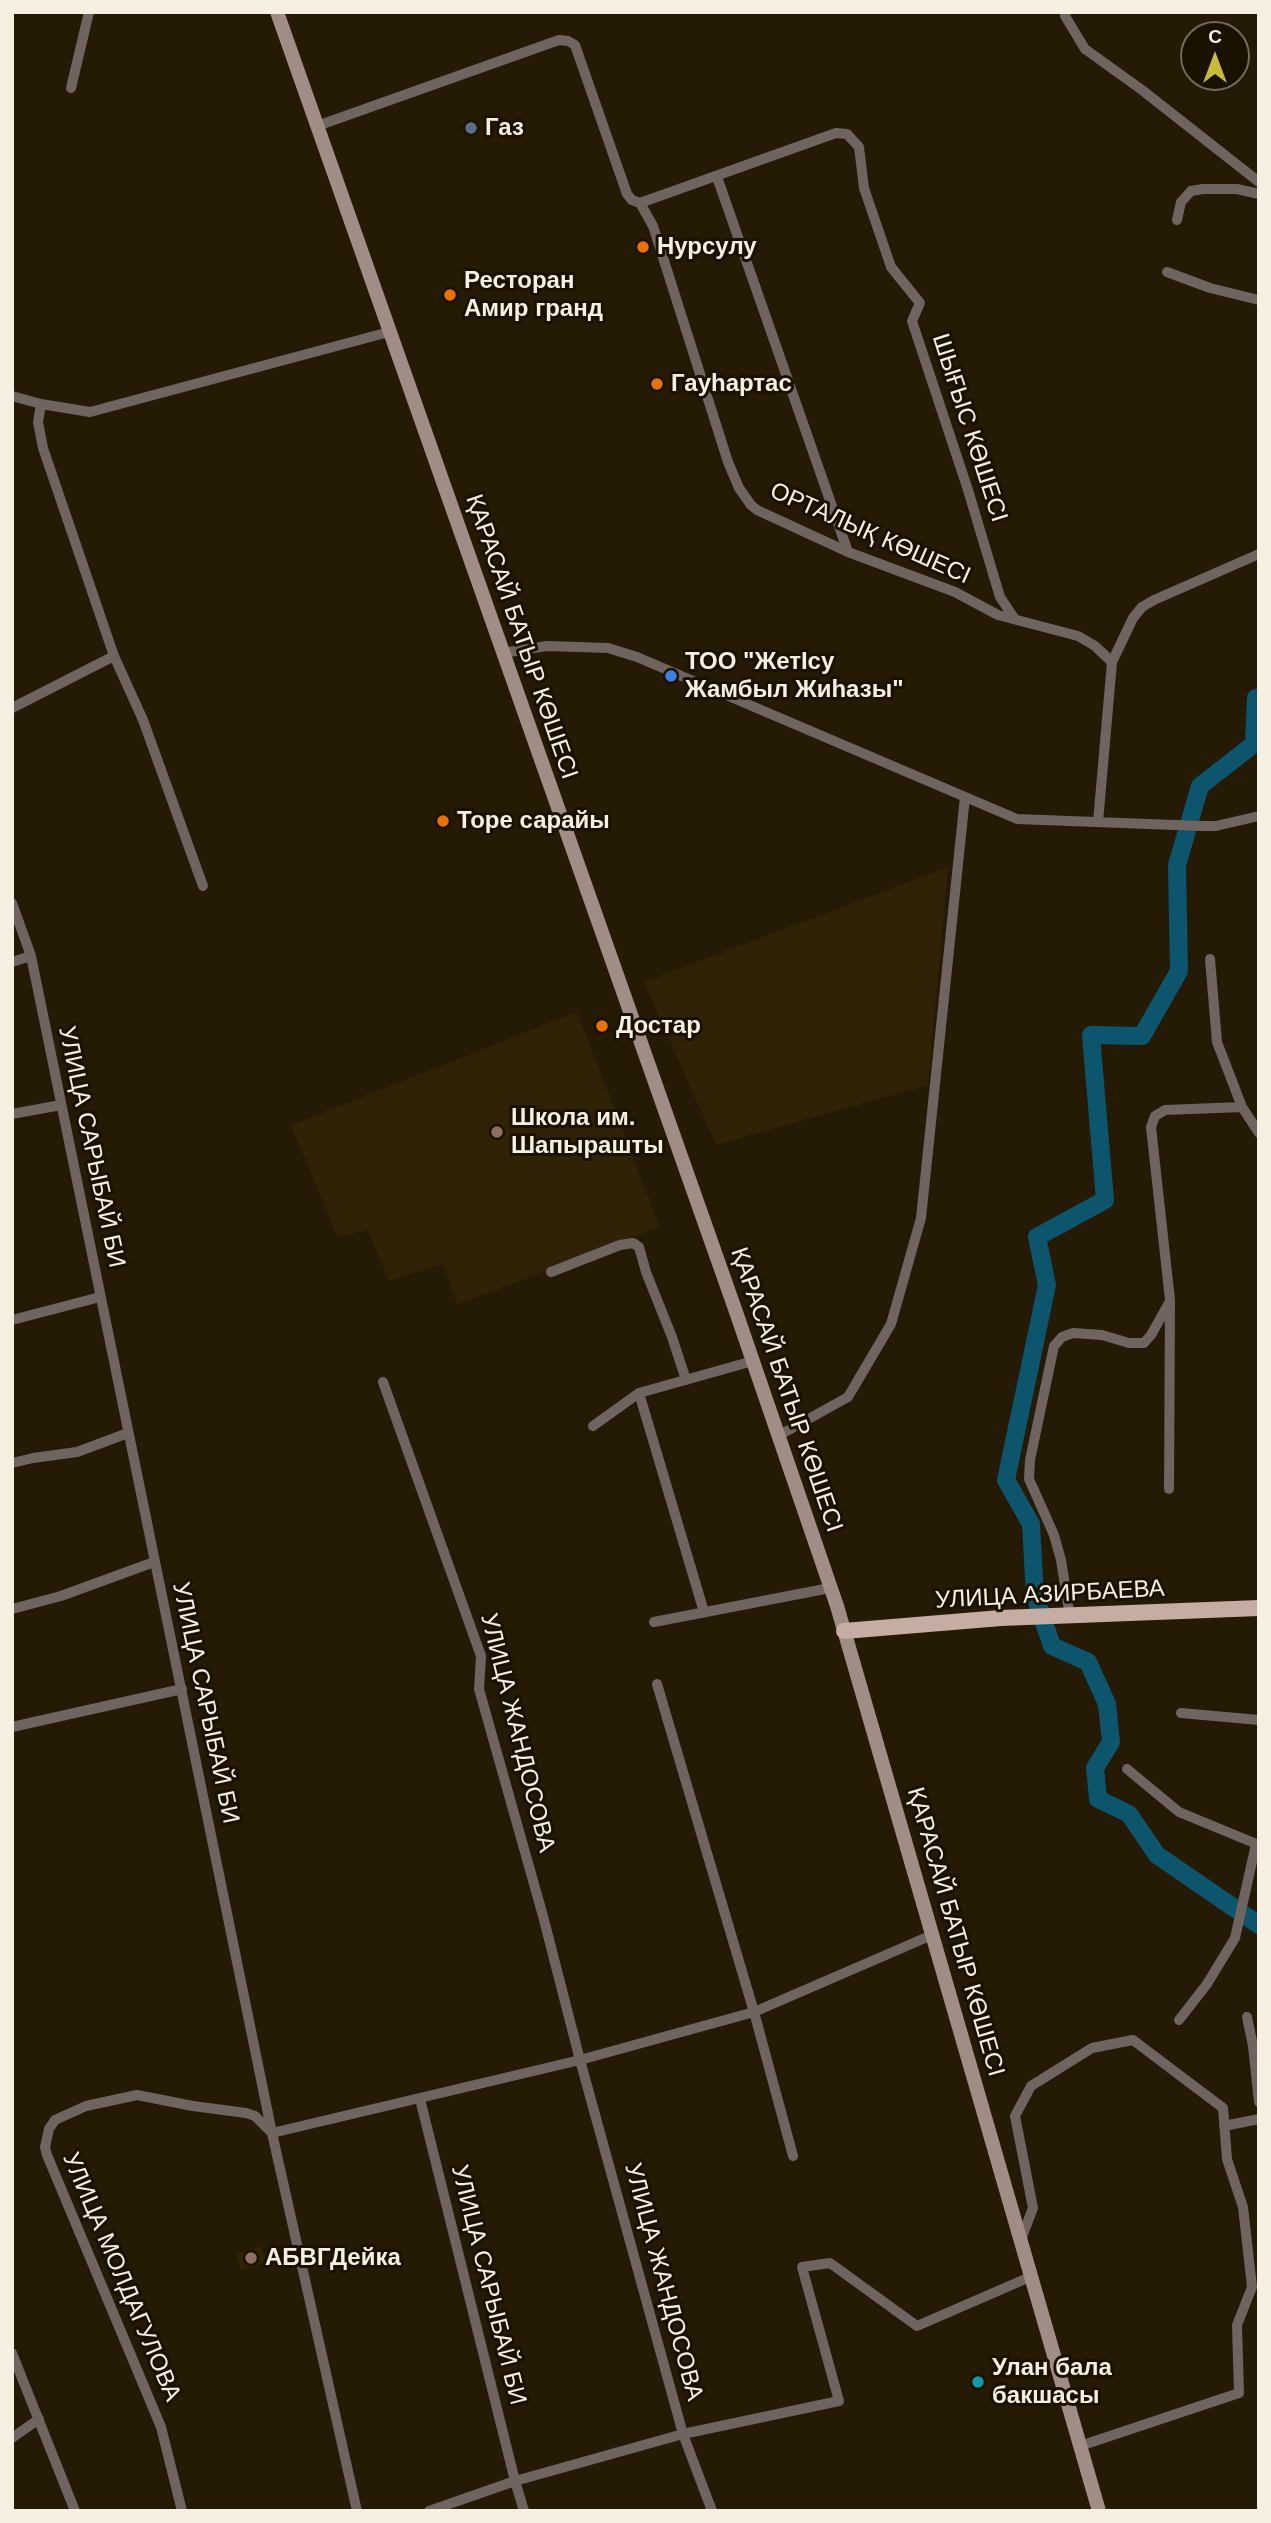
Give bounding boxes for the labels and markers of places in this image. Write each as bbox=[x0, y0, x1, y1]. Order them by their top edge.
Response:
place label: Газ bbox=[485, 114, 524, 142]
marker: Газ bbox=[463, 120, 479, 136]
place label: Нурсулу bbox=[657, 233, 757, 261]
marker: Нурсулу bbox=[635, 239, 651, 255]
place label: Ресторан Амир гранд bbox=[464, 267, 603, 323]
marker: Ресторан Амир гранд bbox=[442, 287, 458, 303]
place label: Гауhартас bbox=[671, 370, 792, 398]
marker: Гауhартас bbox=[649, 376, 665, 392]
place label: ТОО "ЖетIсу Жамбыл Жиhазы" bbox=[685, 648, 904, 704]
marker: ТОО "ЖетIсу Жамбыл Жиhазы" bbox=[663, 668, 679, 684]
place label: Торе сарайы bbox=[457, 807, 610, 835]
marker: Торе сарайы bbox=[435, 813, 451, 829]
place label: Достар bbox=[616, 1012, 701, 1040]
marker: Достар bbox=[594, 1018, 610, 1034]
place label: Школа им. Шапырашты bbox=[511, 1104, 664, 1160]
marker: Школа им. Шапырашты bbox=[489, 1124, 505, 1140]
place label: АБВГДейка bbox=[265, 2244, 401, 2272]
marker: АБВГДейка bbox=[243, 2250, 259, 2266]
place label: Улан бала бакшасы bbox=[992, 2354, 1112, 2410]
marker: Улан бала бакшасы bbox=[970, 2374, 986, 2390]

